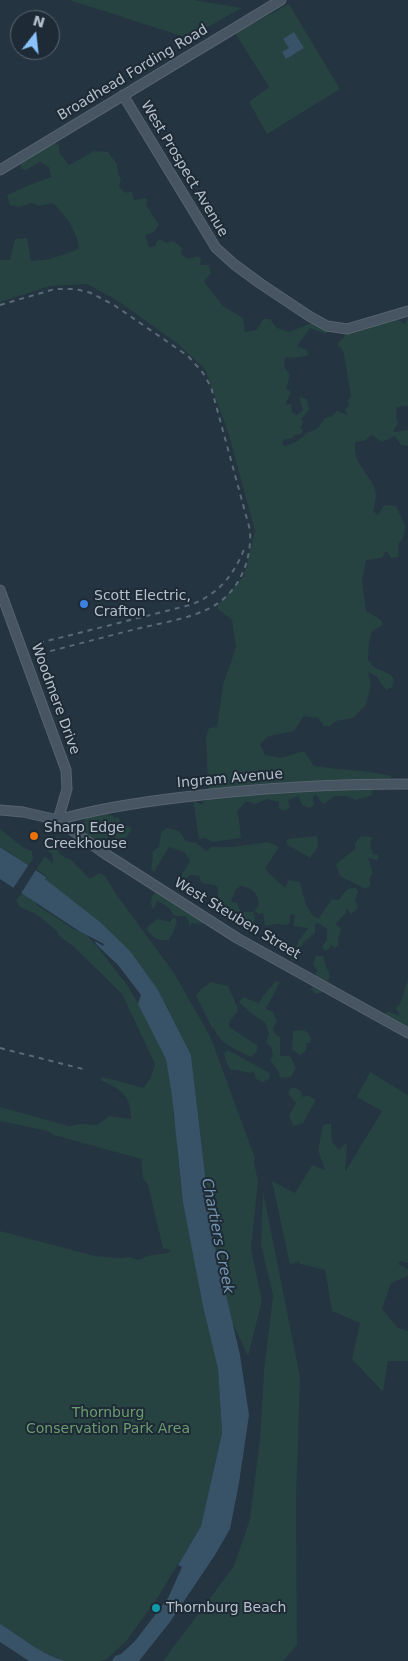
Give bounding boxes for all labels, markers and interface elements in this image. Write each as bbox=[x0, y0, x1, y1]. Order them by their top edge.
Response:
north arrow bbox=[10, 10, 60, 60]
text: N bbox=[31, 12, 47, 31]
street label: Broadhead Fording Road bbox=[55, 21, 211, 125]
street label: West Prospect Avenue bbox=[137, 98, 231, 240]
place label: Scott Electric, Crafton bbox=[94, 588, 191, 620]
marker: Scott Electric, Crafton bbox=[78, 598, 90, 610]
street label: Woodmere Drive bbox=[27, 641, 83, 757]
street label: Ingram Avenue bbox=[176, 766, 284, 792]
place label: Sharp Edge Creekhouse bbox=[44, 820, 127, 852]
marker: Sharp Edge Creekhouse bbox=[28, 830, 40, 842]
street label: West Steuben Street bbox=[171, 875, 303, 963]
water label: Chartiers Creek bbox=[197, 1177, 237, 1295]
park label: Thornburg Conservation Park Area bbox=[26, 1405, 190, 1438]
place label: Thornburg Beach bbox=[166, 1600, 286, 1616]
marker: Thornburg Beach bbox=[150, 1602, 162, 1614]

